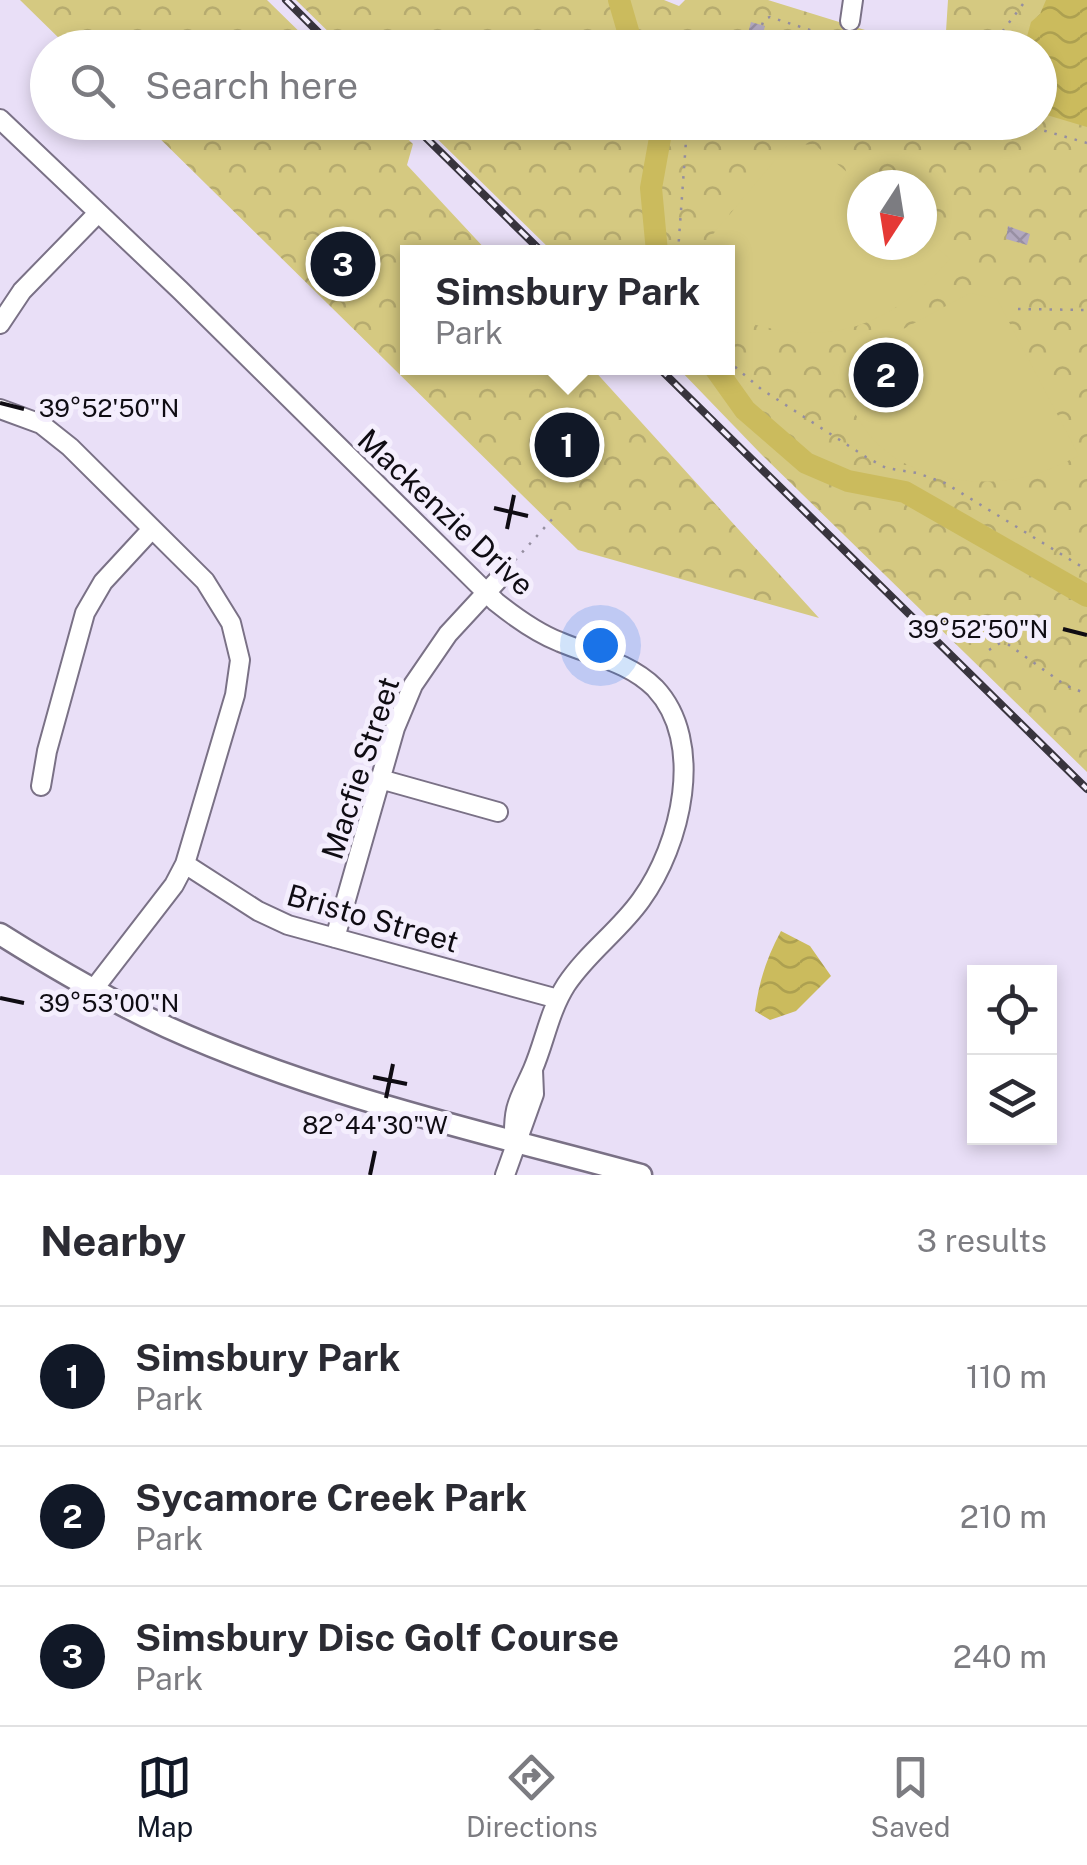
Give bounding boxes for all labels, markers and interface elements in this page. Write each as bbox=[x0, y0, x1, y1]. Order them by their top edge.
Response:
search box bbox=[30, 30, 1057, 140]
icon: search bbox=[65, 58, 120, 113]
text: Search here bbox=[145, 63, 358, 108]
north arrow bbox=[847, 170, 937, 260]
pin: 3 bbox=[310, 226, 376, 302]
popup bbox=[400, 245, 735, 375]
text: Simsbury Park bbox=[435, 269, 700, 314]
text: Park bbox=[435, 314, 503, 351]
pin: 2 bbox=[854, 338, 918, 412]
text: 39°52'50"N bbox=[39, 393, 179, 423]
pin: 1 bbox=[534, 408, 600, 482]
street label: Mackenzie Drive bbox=[351, 421, 541, 603]
text: 39°52'50"N bbox=[908, 614, 1048, 644]
your location bbox=[575, 620, 626, 671]
street label: Macfie Street bbox=[314, 672, 406, 864]
street label: Bristo Street bbox=[283, 876, 463, 960]
map controls bbox=[967, 965, 1057, 1145]
button: locate bbox=[967, 965, 1057, 1055]
text: 39°53'00"N bbox=[39, 988, 179, 1018]
button: layers bbox=[967, 1055, 1057, 1145]
text: 82°44'30"W bbox=[302, 1110, 448, 1140]
text: Nearby bbox=[40, 1216, 186, 1265]
text: 3 results bbox=[917, 1222, 1047, 1259]
text: Simsbury Park bbox=[135, 1335, 400, 1380]
text: 1 bbox=[66, 1358, 79, 1395]
text: 110 m bbox=[966, 1358, 1047, 1395]
text: Park bbox=[135, 1380, 203, 1417]
text: Sycamore Creek Park bbox=[135, 1475, 527, 1520]
text: 2 bbox=[62, 1498, 83, 1535]
text: 210 m bbox=[960, 1498, 1047, 1535]
text: Park bbox=[135, 1520, 203, 1557]
text: Simsbury Disc Golf Course bbox=[135, 1615, 619, 1660]
text: 3 bbox=[62, 1638, 83, 1675]
text: 240 m bbox=[953, 1638, 1047, 1675]
text: Park bbox=[135, 1660, 203, 1697]
tab: Map bbox=[136, 1750, 193, 1843]
tab: Directions bbox=[466, 1750, 598, 1843]
tab: Saved bbox=[870, 1750, 951, 1843]

